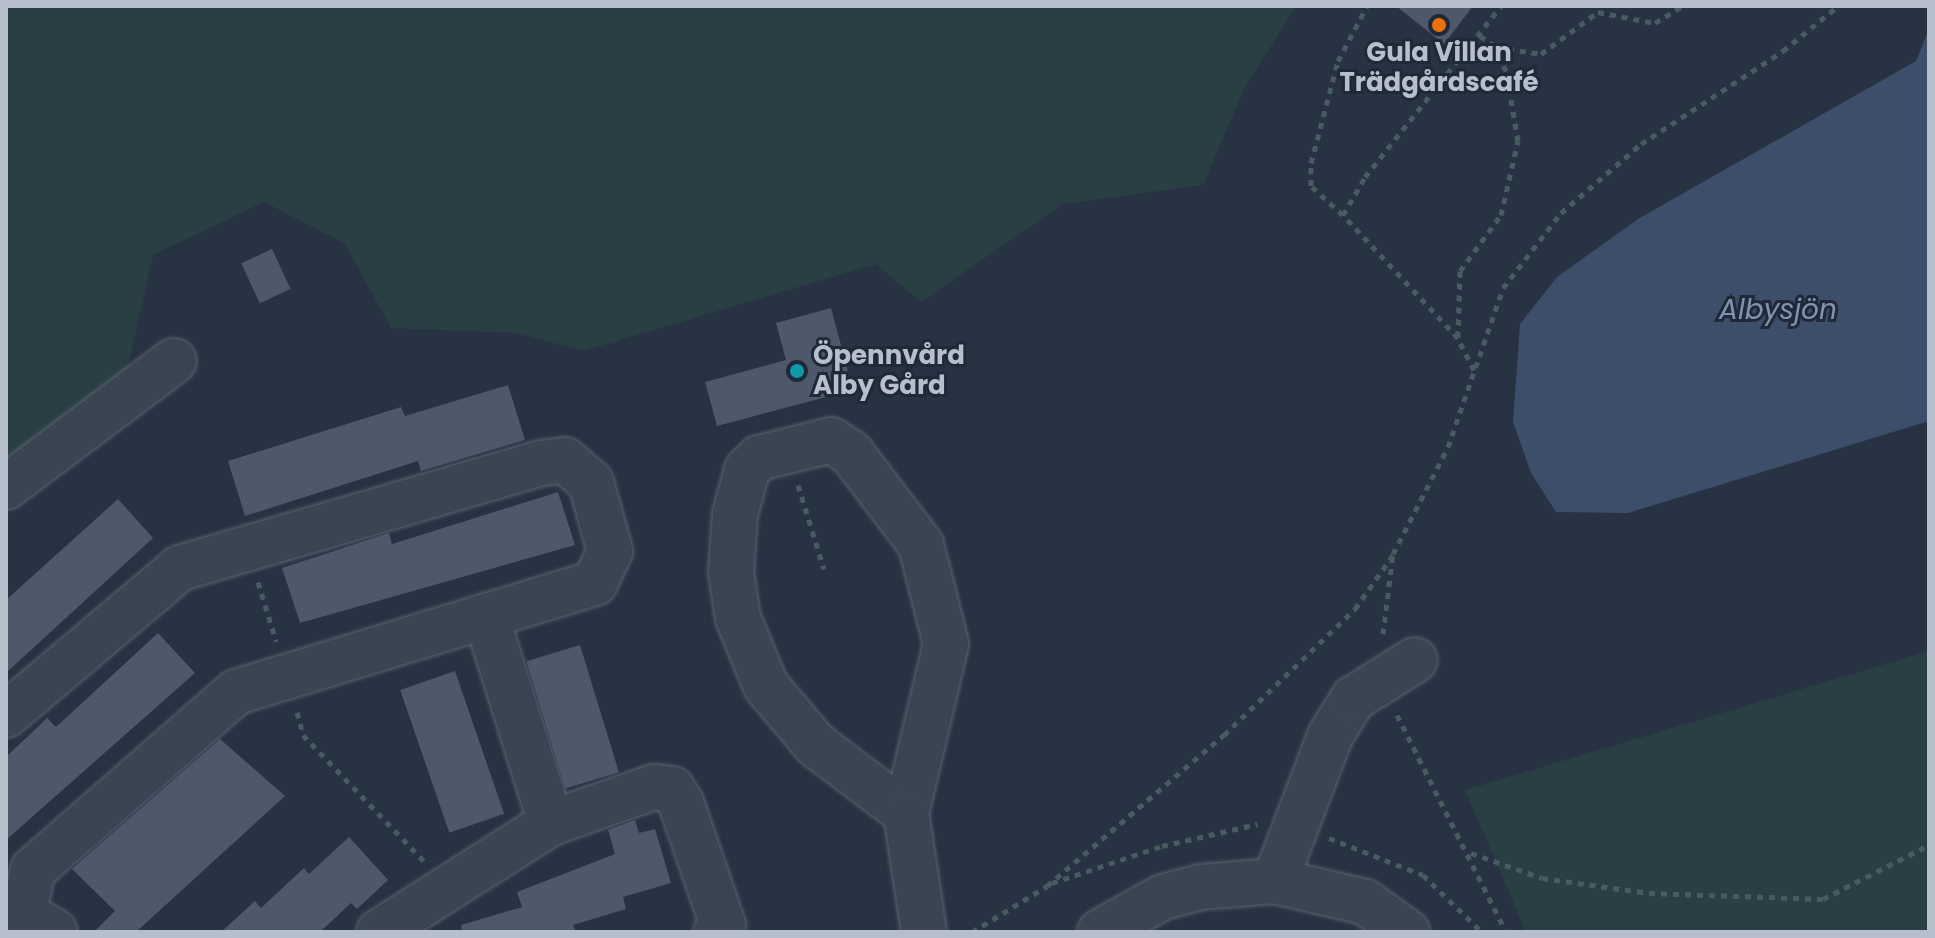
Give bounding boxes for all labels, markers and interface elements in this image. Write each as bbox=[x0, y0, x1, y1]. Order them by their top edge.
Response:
marker: Gula Villan Trädgårdscafé bbox=[1430, 16, 1448, 34]
place label: Gula Villan Trädgårdscafé bbox=[1339, 37, 1539, 98]
water label: Albysjön bbox=[1719, 293, 1837, 327]
place label: Öpennvård Alby Gård bbox=[813, 340, 965, 402]
marker: Öpennvård Alby Gård bbox=[788, 362, 806, 380]

